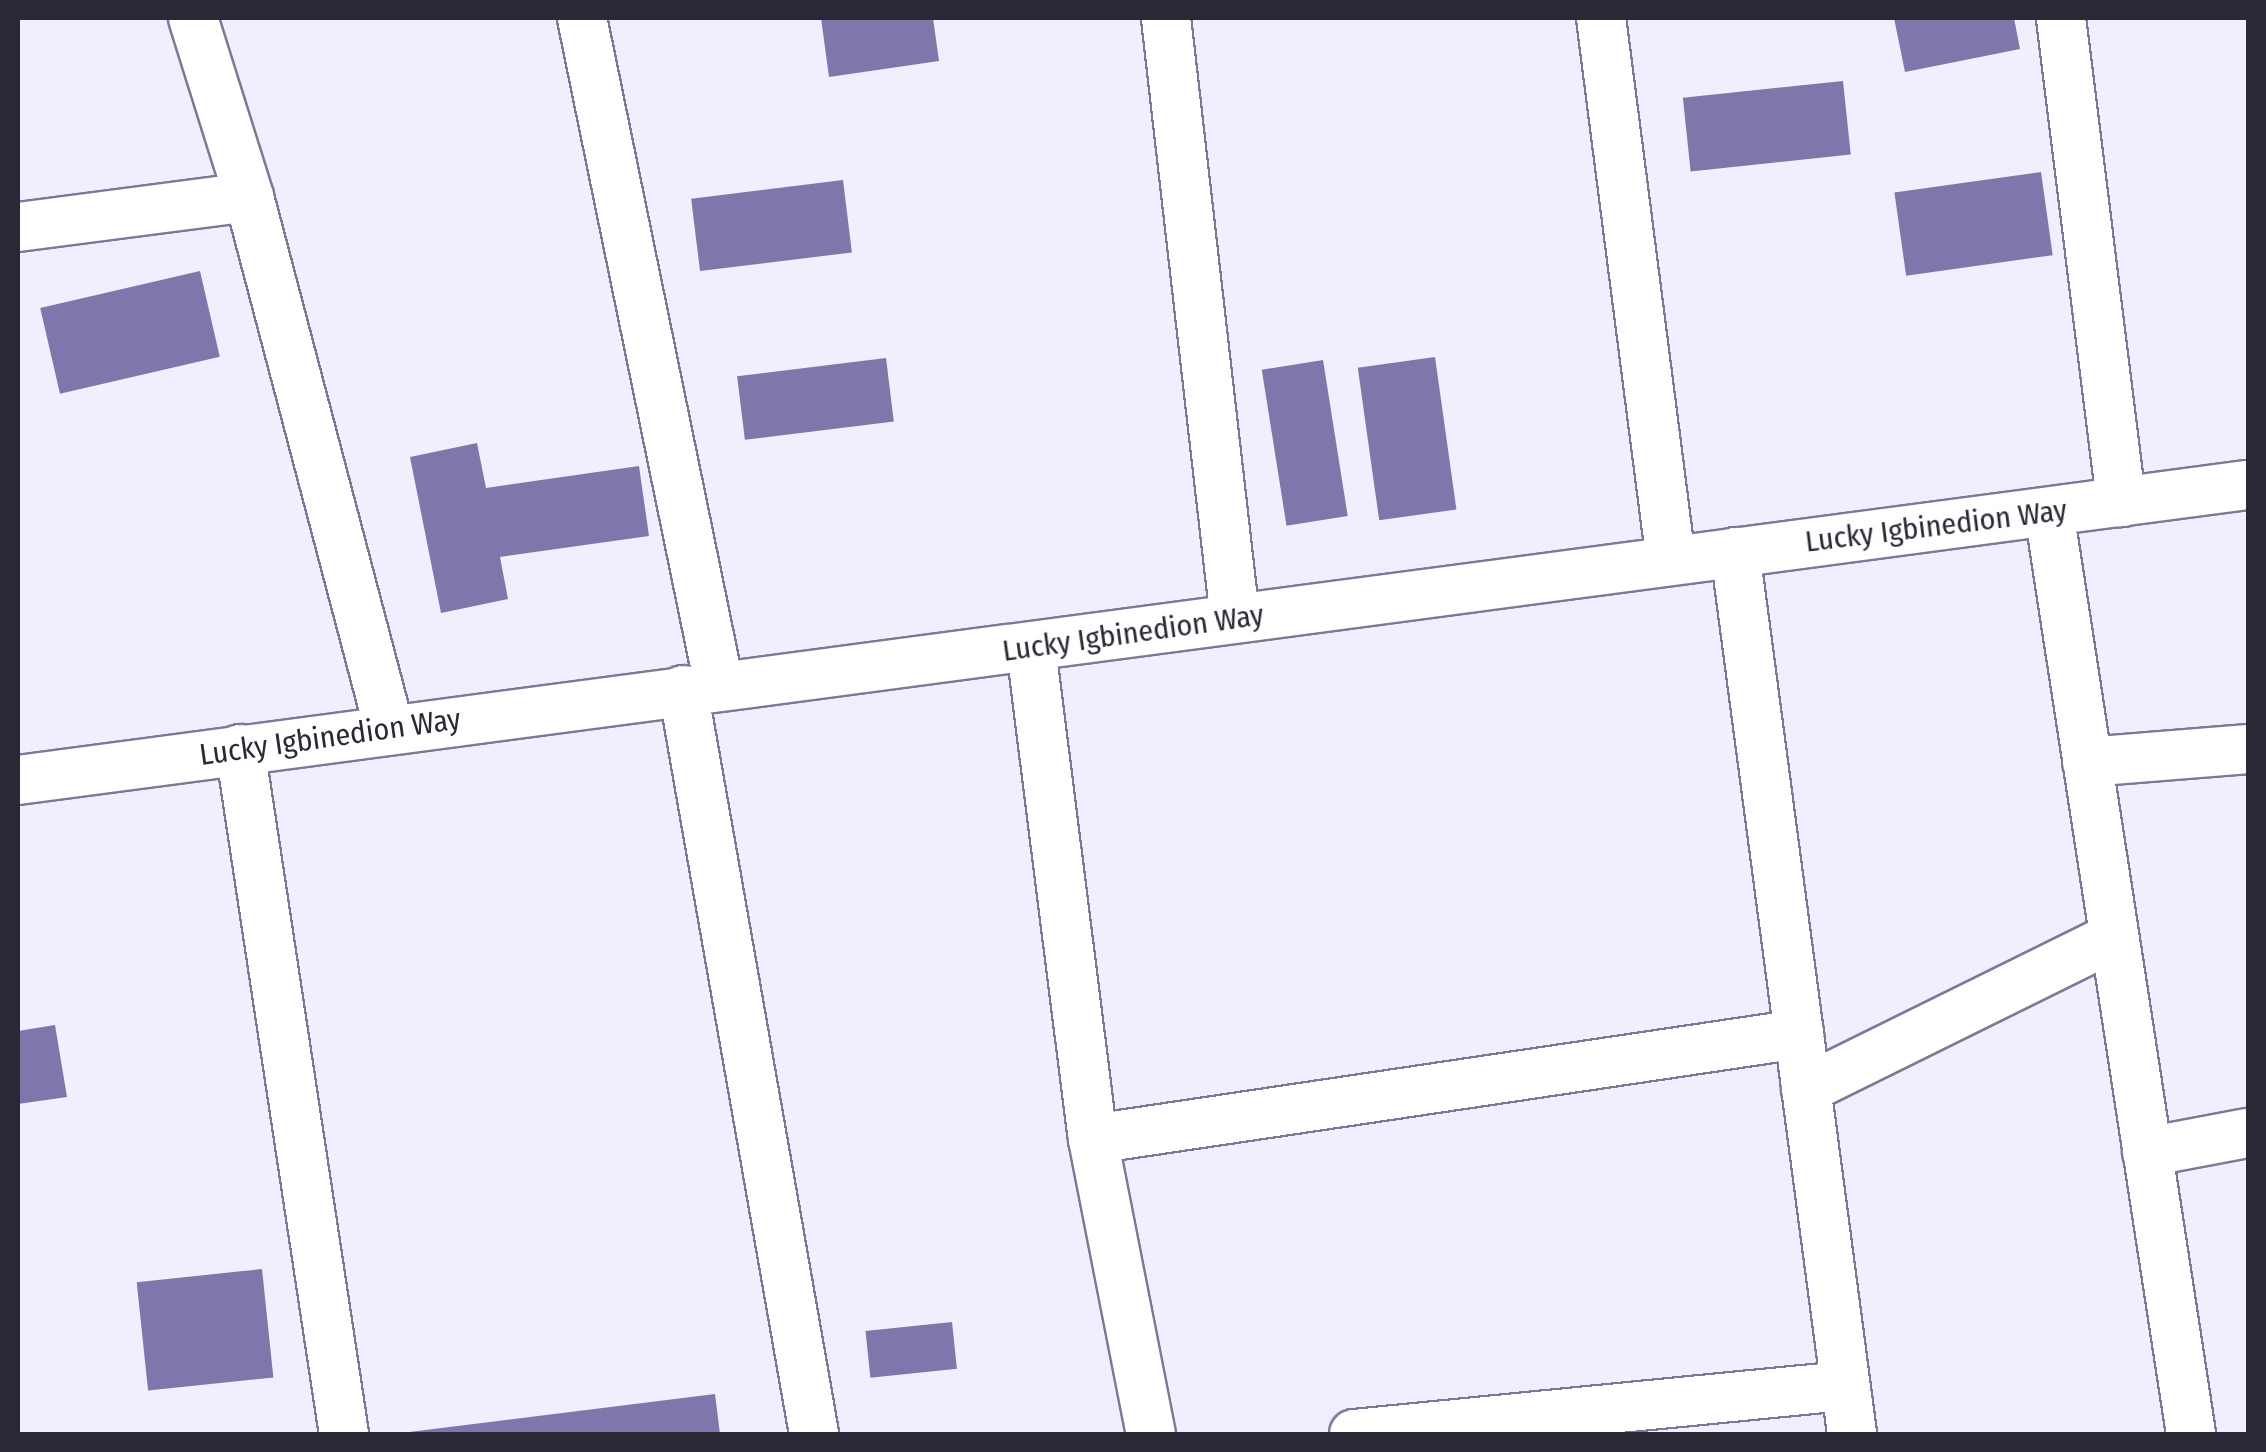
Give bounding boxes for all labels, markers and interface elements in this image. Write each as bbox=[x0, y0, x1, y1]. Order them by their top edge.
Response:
street label: Lucky Igbinedion Way bbox=[1803, 492, 2069, 560]
street label: Lucky Igbinedion Way bbox=[1000, 597, 1266, 669]
street label: Lucky Igbinedion Way bbox=[197, 701, 463, 773]

